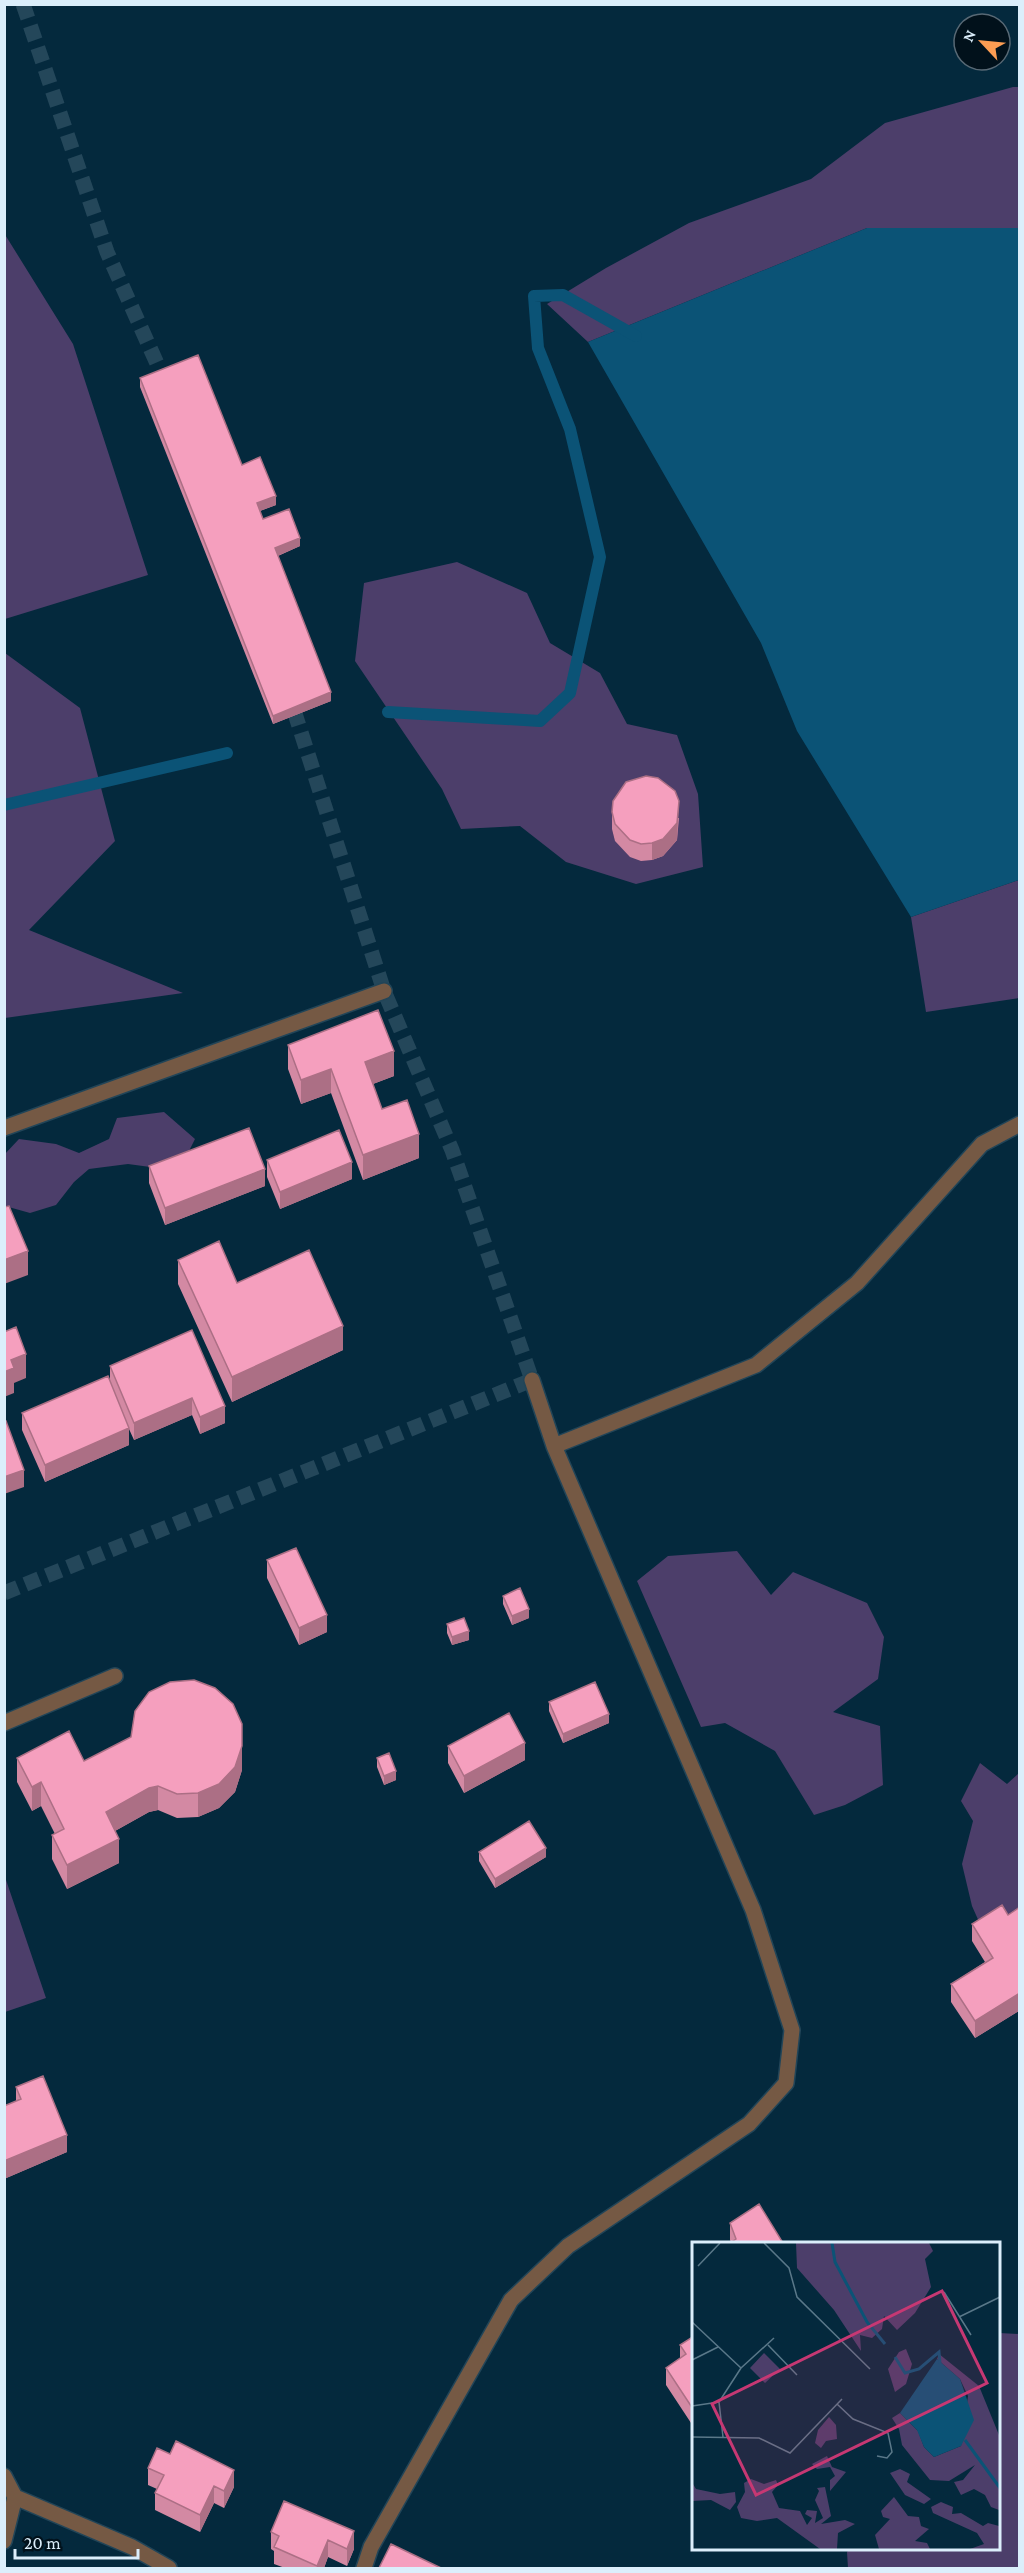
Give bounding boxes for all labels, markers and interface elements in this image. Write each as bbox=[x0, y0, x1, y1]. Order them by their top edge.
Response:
north arrow bbox=[952, 12, 1012, 72]
text: N bbox=[959, 27, 979, 44]
inset map bbox=[692, 2242, 1000, 2549]
scale bar bbox=[15, 2522, 138, 2560]
text: 20 m bbox=[24, 2533, 61, 2553]

